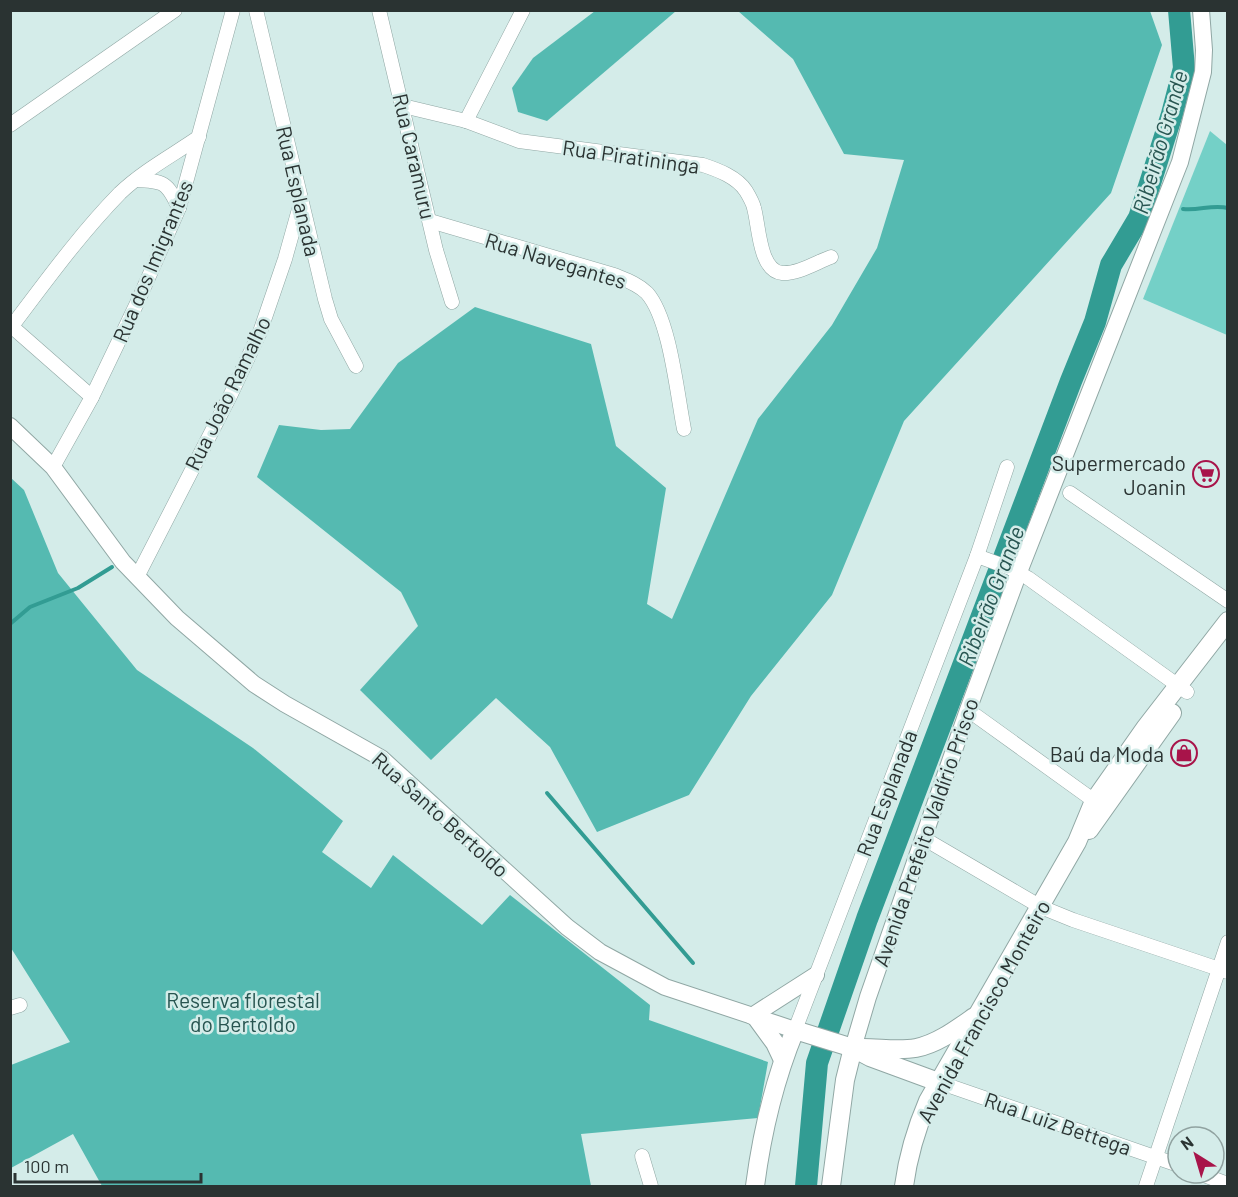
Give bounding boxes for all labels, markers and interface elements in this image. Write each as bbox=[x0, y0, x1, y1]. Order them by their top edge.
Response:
water label: Ribeirão Grande bbox=[1126, 67, 1192, 217]
street label: Rua Caramuru bbox=[388, 91, 442, 221]
street label: Rua Esplanada bbox=[272, 123, 326, 259]
street label: Rua Piratininga bbox=[561, 134, 701, 178]
street label: Rua dos Imigrantes bbox=[107, 176, 197, 346]
street label: Rua Navegantes bbox=[482, 227, 630, 293]
street label: Rua João Ramalho bbox=[179, 312, 275, 474]
place label: Supermercado Joanin bbox=[1052, 450, 1186, 499]
supermarket icon: Supermercado Joanin bbox=[1191, 459, 1221, 489]
water label: Ribeirão Grande bbox=[951, 522, 1029, 670]
street label: Avenida Prefeito Valdírio Prisco bbox=[867, 694, 983, 970]
street label: Rua Esplanada bbox=[850, 726, 922, 860]
shop icon: Baú da Moda bbox=[1169, 738, 1199, 768]
place label: Baú da Moda bbox=[1050, 741, 1164, 766]
street label: Rua Santo Bertoldo bbox=[368, 746, 514, 882]
street label: Avenida Francisco Monteiro bbox=[911, 895, 1055, 1127]
park label: Reserva florestal do Bertoldo bbox=[166, 987, 320, 1036]
street label: Rua Luiz Bettega bbox=[981, 1086, 1135, 1160]
north arrow bbox=[1166, 1125, 1226, 1185]
text: N bbox=[1177, 1132, 1197, 1153]
scale bar bbox=[15, 1146, 201, 1184]
text: 100 m bbox=[24, 1155, 69, 1177]

